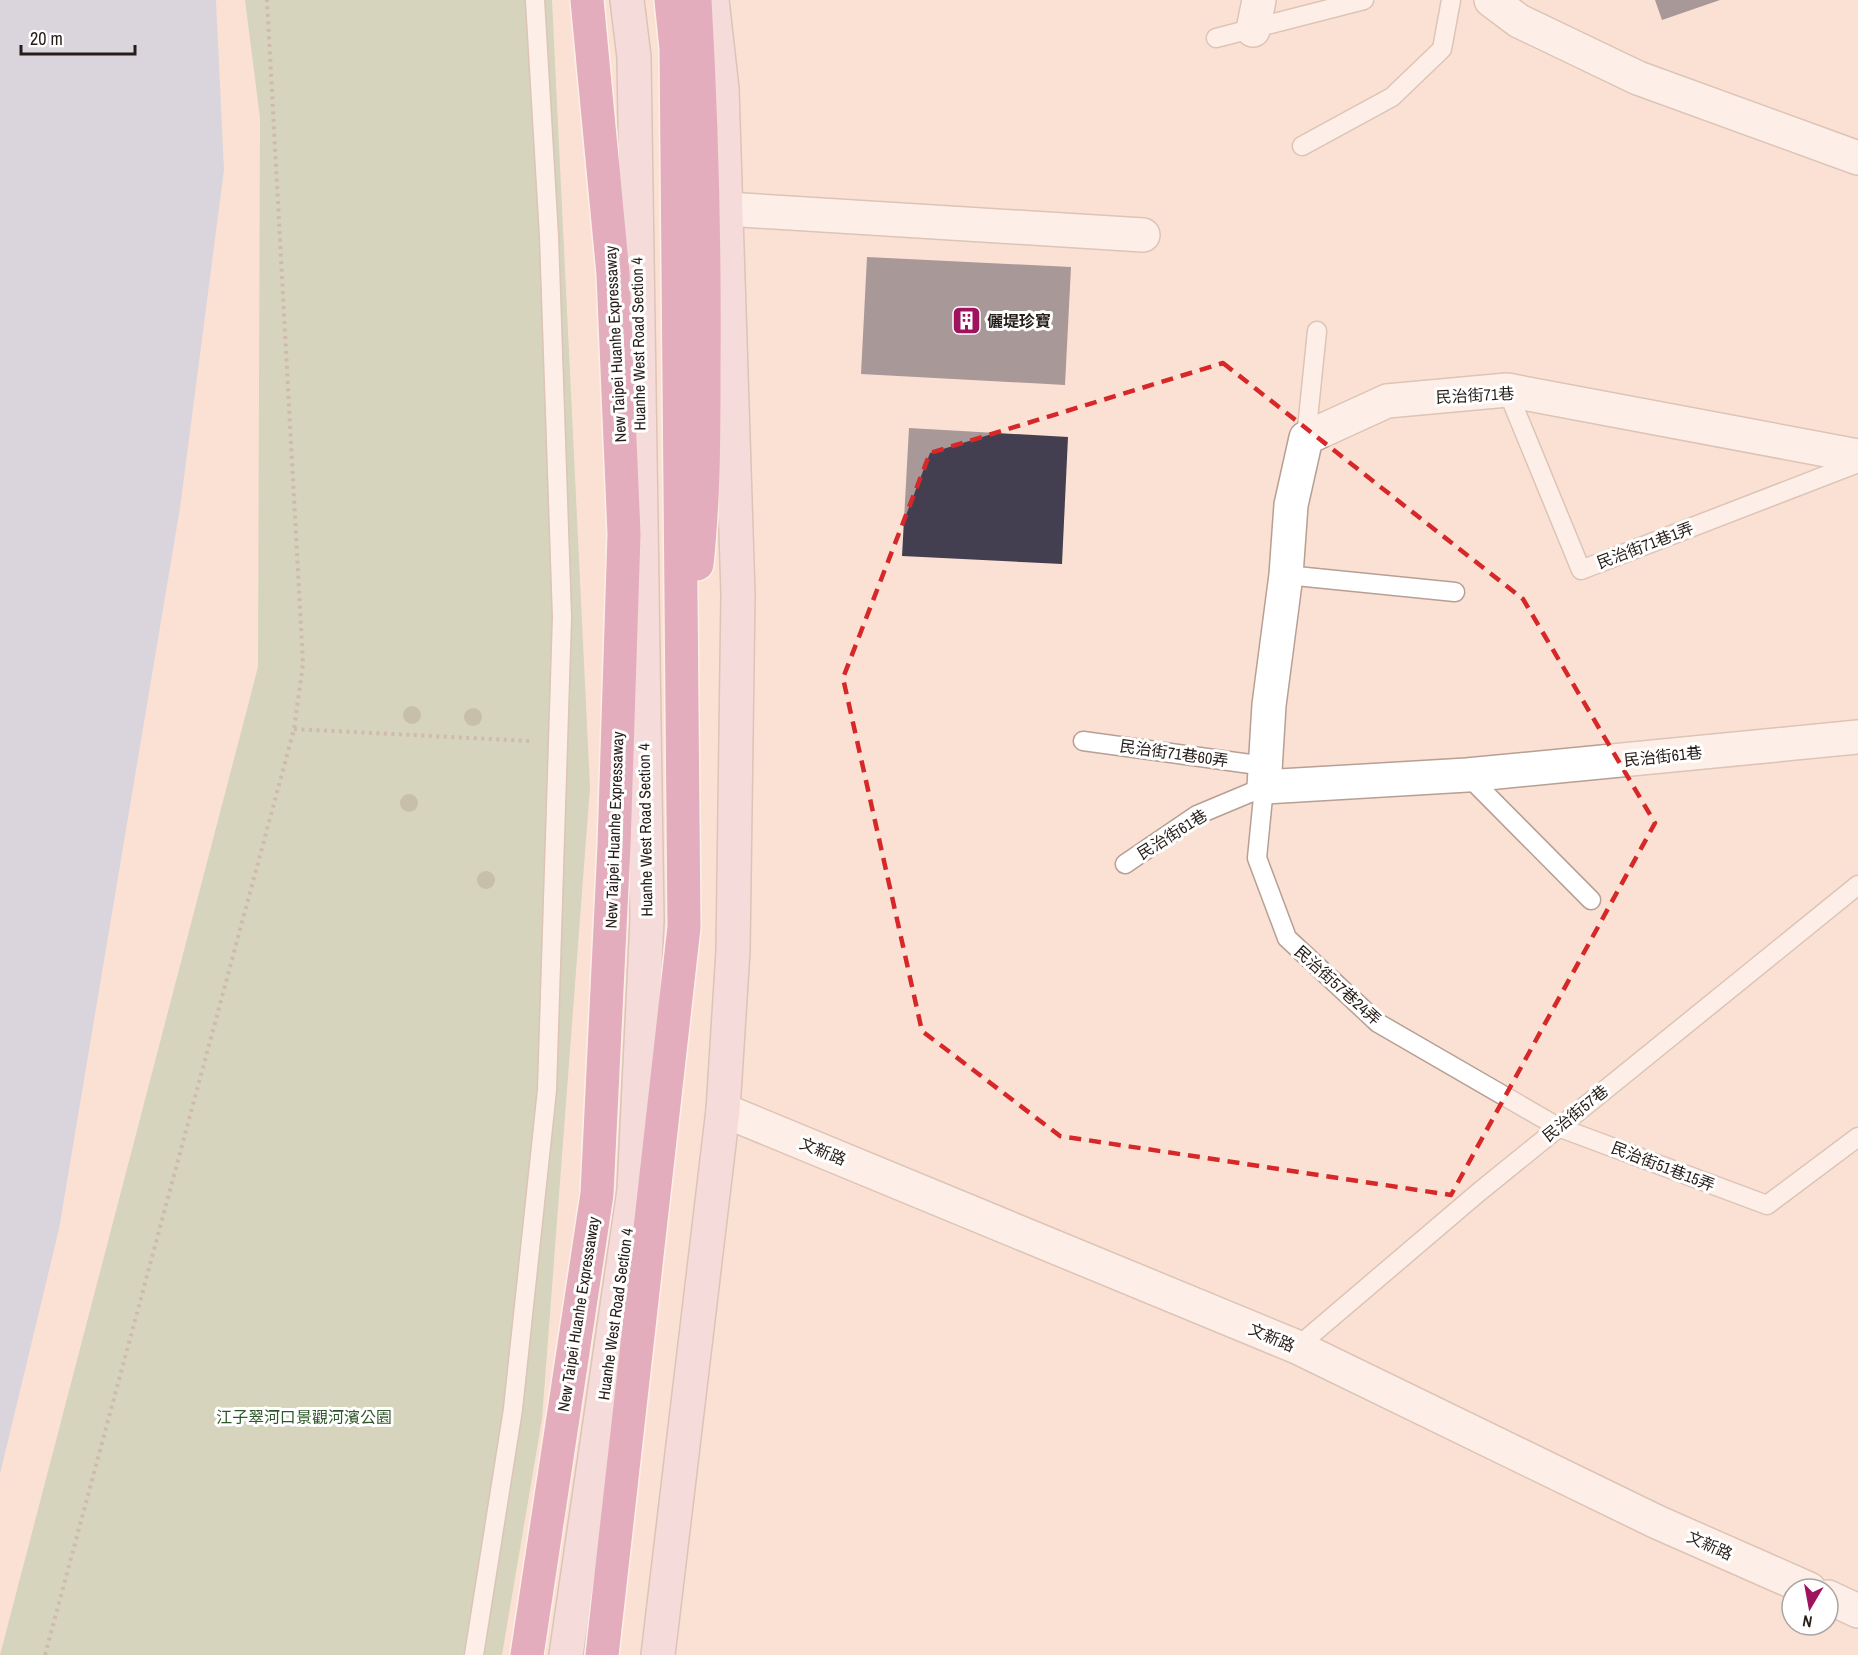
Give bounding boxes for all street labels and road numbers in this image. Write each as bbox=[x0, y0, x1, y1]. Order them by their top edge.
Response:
street label: New Taipei Huanhe Expressaway bbox=[599, 245, 631, 443]
street label: Huanhe West Road Section 4 bbox=[625, 257, 651, 431]
street label: 民治街71巷 bbox=[1435, 382, 1515, 408]
street label: 民治街71巷1弄 bbox=[1593, 516, 1697, 574]
street label: New Taipei Huanhe Expressaway bbox=[600, 731, 628, 929]
street label: 民治街71巷60弄 bbox=[1118, 735, 1230, 771]
street label: 民治街61巷 bbox=[1623, 741, 1703, 771]
street label: Huanhe West Road Section 4 bbox=[632, 743, 658, 917]
street label: 民治街61巷 bbox=[1133, 804, 1211, 864]
street label: 民治街57巷24弄 bbox=[1290, 940, 1386, 1030]
street label: 民治街57巷 bbox=[1538, 1080, 1612, 1146]
street label: 文新路 bbox=[797, 1132, 849, 1170]
street label: 民治街51巷15弄 bbox=[1608, 1136, 1718, 1196]
street label: New Taipei Huanhe Expressaway bbox=[552, 1215, 604, 1413]
street label: Huanhe West Road Section 4 bbox=[592, 1227, 638, 1401]
street label: 文新路 bbox=[1246, 1317, 1298, 1357]
street label: 文新路 bbox=[1684, 1525, 1736, 1565]

